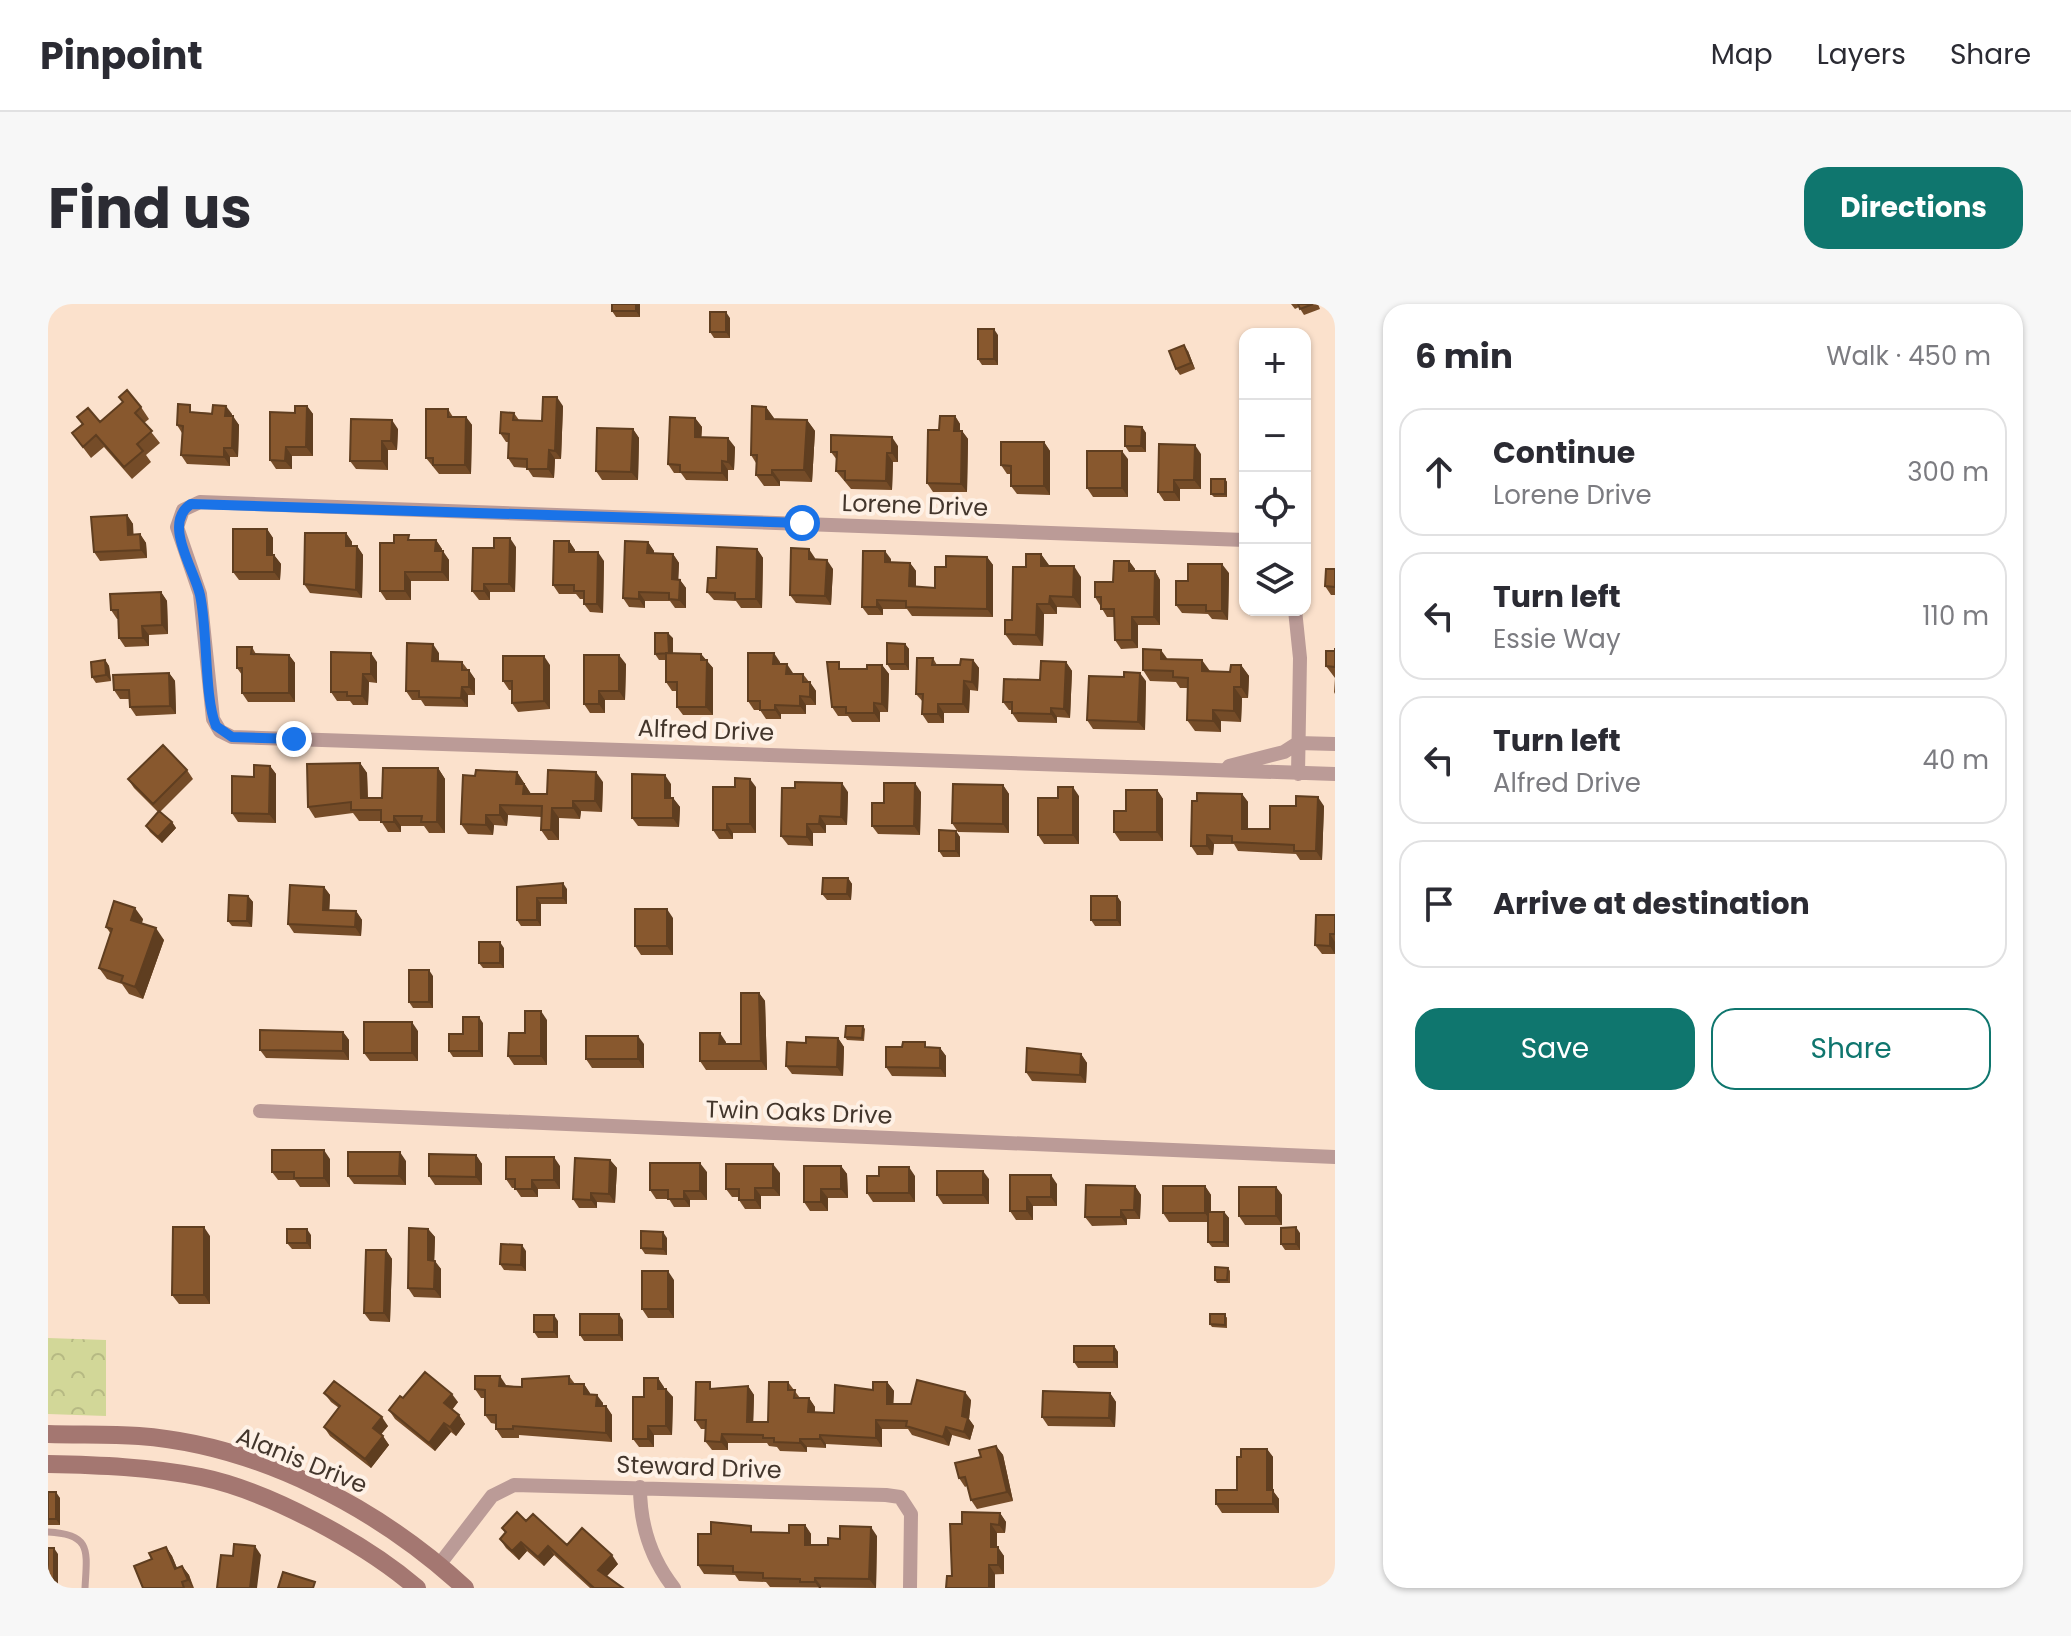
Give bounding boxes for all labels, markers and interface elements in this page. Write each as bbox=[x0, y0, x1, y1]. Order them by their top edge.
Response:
text: Pinpoint bbox=[40, 29, 203, 82]
text: Map bbox=[1711, 35, 1773, 74]
text: Layers bbox=[1817, 35, 1906, 74]
text: Share bbox=[1950, 35, 2031, 74]
button: Directions bbox=[1804, 167, 2023, 249]
text: Find us bbox=[48, 169, 252, 248]
map controls bbox=[1239, 328, 1311, 616]
button: + bbox=[1239, 328, 1311, 400]
text: 6 min bbox=[1415, 332, 1513, 380]
text: Walk · 450 m bbox=[1826, 338, 1991, 374]
button: − bbox=[1239, 400, 1311, 472]
text: Continue bbox=[1493, 431, 1635, 474]
icon: ahead bbox=[1417, 450, 1461, 494]
text: 300 m bbox=[1907, 454, 1989, 490]
button: locate bbox=[1239, 472, 1311, 544]
text: Lorene Drive bbox=[1493, 477, 1652, 513]
street label: Lorene Drive bbox=[841, 486, 989, 524]
route start bbox=[784, 505, 820, 541]
button: layers bbox=[1239, 544, 1311, 616]
text: Turn left bbox=[1493, 575, 1621, 618]
icon: left bbox=[1417, 594, 1461, 638]
text: 110 m bbox=[1922, 598, 1989, 634]
text: Essie Way bbox=[1493, 621, 1621, 657]
street label: Alfred Drive bbox=[637, 711, 775, 749]
text: Turn left bbox=[1493, 719, 1621, 762]
route end bbox=[276, 721, 312, 757]
icon: left bbox=[1417, 738, 1461, 782]
text: 40 m bbox=[1923, 742, 1989, 778]
text: Alfred Drive bbox=[1493, 765, 1641, 801]
icon: arrive bbox=[1417, 882, 1461, 926]
text: Arrive at destination bbox=[1493, 882, 1810, 925]
button: Save bbox=[1415, 1008, 1695, 1090]
button: Share bbox=[1711, 1008, 1991, 1090]
street label: Twin Oaks Drive bbox=[705, 1092, 893, 1132]
street label: Alanis Drive bbox=[232, 1419, 372, 1501]
street label: Steward Drive bbox=[616, 1448, 782, 1486]

